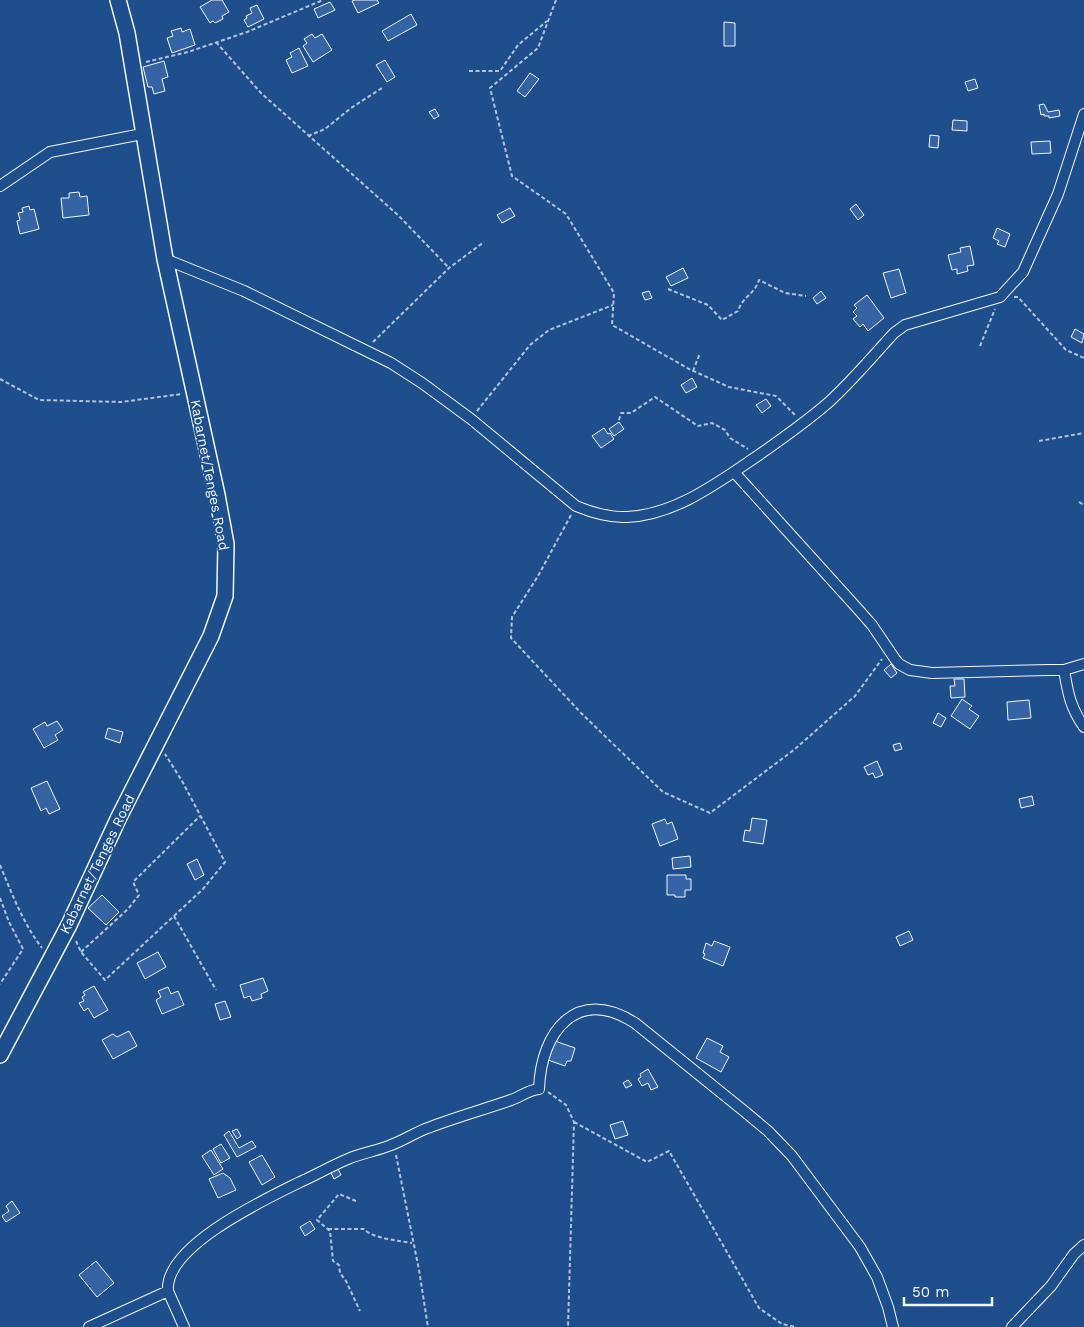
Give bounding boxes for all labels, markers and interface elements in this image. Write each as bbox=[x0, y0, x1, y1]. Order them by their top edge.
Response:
street label: Kabarnet/Tenges Road bbox=[188, 398, 232, 552]
street label: Kabarnet/Tenges Road bbox=[56, 792, 138, 936]
scale bar bbox=[904, 1274, 992, 1306]
text: 50 m bbox=[912, 1283, 949, 1301]

